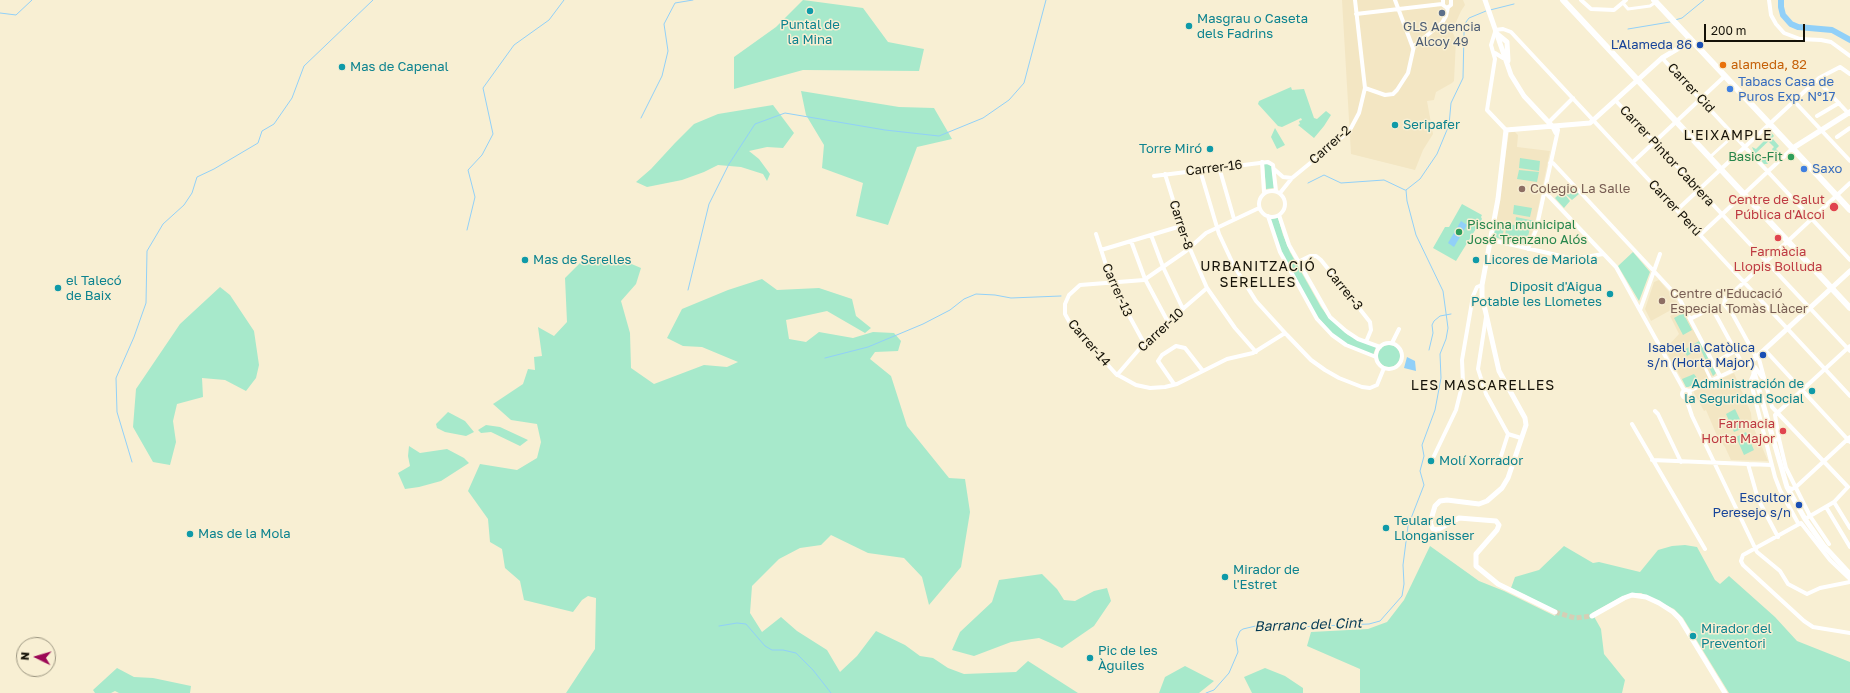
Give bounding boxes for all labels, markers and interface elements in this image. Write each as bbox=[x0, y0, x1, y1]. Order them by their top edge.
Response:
marker: Puntal de la Mina bbox=[805, 6, 815, 16]
marker: GLS Agencia Alcoy 49 bbox=[1437, 8, 1447, 18]
place label: Masgrau o Caseta dels Fadrins bbox=[1197, 11, 1308, 42]
scale bar bbox=[1706, 16, 1807, 42]
place label: Puntal de la Mina bbox=[780, 17, 840, 48]
place label: GLS Agencia Alcoy 49 bbox=[1403, 19, 1481, 50]
marker: Masgrau o Caseta dels Fadrins bbox=[1184, 21, 1194, 31]
text: 200 m bbox=[1711, 23, 1746, 38]
place label: L'Alameda 86 bbox=[1611, 37, 1692, 53]
marker: L'Alameda 86 bbox=[1695, 40, 1705, 50]
place label: alameda, 82 bbox=[1731, 57, 1807, 73]
place label: Mas de Capenal bbox=[350, 59, 449, 75]
street label: Carrer Cid bbox=[1664, 60, 1718, 116]
marker: alameda, 82 bbox=[1718, 60, 1728, 70]
marker: Mas de Capenal bbox=[337, 62, 347, 72]
place label: Tabacs Casa de Puros Exp. N°17 bbox=[1738, 74, 1835, 105]
marker: Tabacs Casa de Puros Exp. N°17 bbox=[1725, 84, 1735, 94]
street label: Carrer Pintor Cabrera bbox=[1616, 102, 1718, 210]
place label: Seripafer bbox=[1403, 117, 1460, 133]
marker: Seripafer bbox=[1390, 120, 1400, 130]
street label: Carrer-2 bbox=[1306, 122, 1354, 168]
district label: L'EIXAMPLE bbox=[1683, 128, 1773, 144]
place label: Torre Miró bbox=[1139, 141, 1202, 157]
marker: Torre Miró bbox=[1205, 144, 1215, 154]
place label: Basic-Fit bbox=[1728, 149, 1783, 165]
marker: Basic-Fit bbox=[1786, 152, 1796, 162]
street label: Carrer-16 bbox=[1185, 157, 1243, 179]
place label: Saxo bbox=[1812, 161, 1842, 177]
marker: Saxo bbox=[1799, 164, 1809, 174]
street label: Carrer Perú bbox=[1645, 177, 1705, 239]
place label: Colegio La Salle bbox=[1530, 181, 1630, 197]
marker: Colegio La Salle bbox=[1517, 184, 1527, 194]
place label: Centre de Salut Pública d'Alcoi bbox=[1728, 192, 1825, 223]
street label: Carrer-8 bbox=[1166, 198, 1196, 252]
marker: Centre de Salut Pública d'Alcoi bbox=[1828, 201, 1840, 213]
place label: Piscina municipal José Trenzano Alós bbox=[1467, 217, 1587, 248]
marker: Piscina municipal José Trenzano Alós bbox=[1454, 227, 1464, 237]
marker: Farmàcia Llopis Bolluda bbox=[1773, 233, 1783, 243]
place label: Farmàcia Llopis Bolluda bbox=[1734, 244, 1822, 275]
place label: Mas de Serelles bbox=[533, 252, 631, 268]
place label: Licores de Mariola bbox=[1484, 252, 1598, 268]
marker: Mas de Serelles bbox=[520, 255, 530, 265]
marker: Licores de Mariola bbox=[1471, 255, 1481, 265]
district label: URBANITZACIÓ SERELLES bbox=[1200, 259, 1316, 292]
street label: Carrer-13 bbox=[1098, 261, 1136, 319]
street label: Carrer-3 bbox=[1322, 264, 1366, 314]
place label: el Talecó de Baix bbox=[66, 273, 122, 304]
place label: Diposit d'Aigua Potable les Llometes bbox=[1471, 279, 1602, 310]
marker: el Talecó de Baix bbox=[53, 283, 63, 293]
place label: Centre d'Educació Especial Tomàs Llàcer bbox=[1670, 286, 1808, 317]
marker: Diposit d'Aigua Potable les Llometes bbox=[1605, 289, 1615, 299]
marker: Centre d'Educació Especial Tomàs Llàcer bbox=[1657, 296, 1667, 306]
street label: Carrer-10 bbox=[1135, 305, 1187, 355]
street label: Carrer-14 bbox=[1064, 316, 1114, 370]
place label: Isabel la Catòlica s/n (Horta Major) bbox=[1647, 340, 1755, 371]
marker: Isabel la Catòlica s/n (Horta Major) bbox=[1758, 350, 1768, 360]
place label: Administración de la Seguridad Social bbox=[1684, 376, 1804, 407]
district label: LES MASCARELLES bbox=[1411, 378, 1555, 394]
marker: Administración de la Seguridad Social bbox=[1807, 386, 1817, 396]
place label: Farmacia Horta Major bbox=[1701, 416, 1775, 447]
marker: Farmacia Horta Major bbox=[1778, 426, 1788, 436]
place label: Molí Xorrador bbox=[1439, 453, 1523, 469]
marker: Molí Xorrador bbox=[1426, 456, 1436, 466]
place label: Escultor Peresejo s/n bbox=[1713, 490, 1791, 521]
marker: Escultor Peresejo s/n bbox=[1794, 500, 1804, 510]
place label: Teular del Llonganisser bbox=[1394, 513, 1474, 544]
marker: Teular del Llonganisser bbox=[1381, 523, 1391, 533]
place label: Mas de la Mola bbox=[198, 526, 291, 542]
marker: Mas de la Mola bbox=[185, 529, 195, 539]
place label: Mirador de l'Estret bbox=[1233, 562, 1300, 593]
marker: Mirador de l'Estret bbox=[1220, 572, 1230, 582]
water label: Barranc del Cint bbox=[1254, 615, 1362, 635]
place label: Mirador del Preventori bbox=[1701, 621, 1772, 652]
marker: Mirador del Preventori bbox=[1688, 631, 1698, 641]
north arrow bbox=[16, 637, 56, 677]
place label: Pic de les Àguiles bbox=[1098, 643, 1158, 674]
text: N bbox=[18, 651, 31, 661]
marker: Pic de les Àguiles bbox=[1085, 653, 1095, 663]

